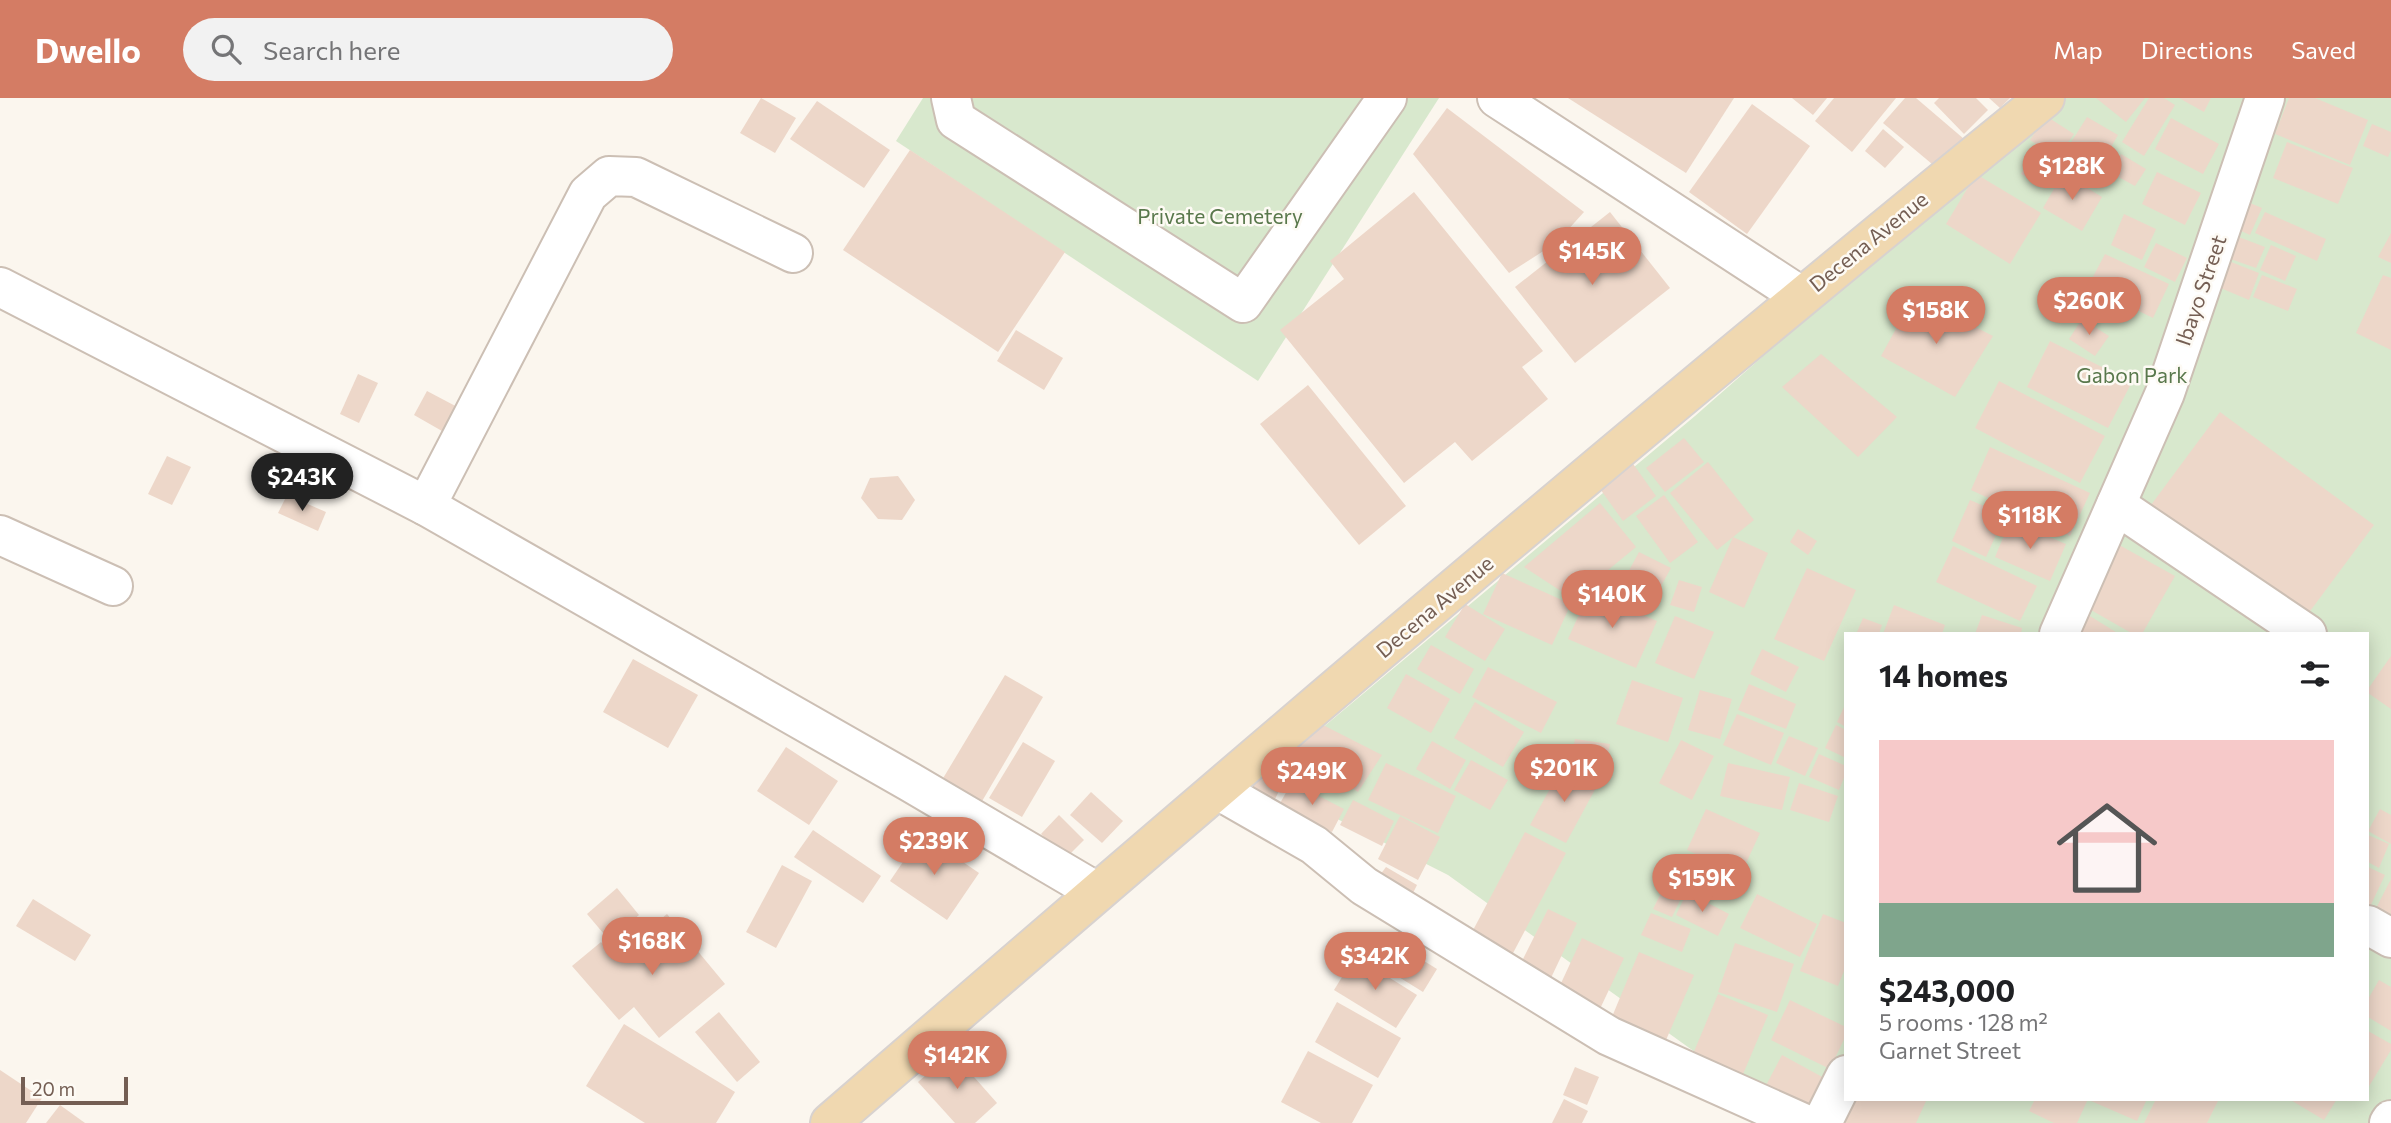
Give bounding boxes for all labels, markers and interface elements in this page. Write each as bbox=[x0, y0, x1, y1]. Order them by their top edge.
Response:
search box bbox=[183, 18, 673, 81]
text: Dwello bbox=[35, 29, 141, 70]
icon: search bbox=[207, 30, 245, 68]
text: Search here bbox=[263, 34, 401, 65]
text: Map bbox=[2053, 35, 2103, 64]
text: Directions bbox=[2141, 35, 2253, 64]
text: Saved bbox=[2291, 35, 2356, 64]
pin: $128K bbox=[2023, 142, 2121, 202]
text: $128K bbox=[2039, 151, 2105, 179]
street label: Decena Avenue bbox=[1804, 186, 1932, 296]
park label: Private Cemetery bbox=[1137, 203, 1303, 228]
pin: $145K bbox=[1543, 228, 1641, 287]
street label: Ibayo Street bbox=[2169, 231, 2231, 349]
text: $145K bbox=[1558, 236, 1626, 264]
pin: $260K bbox=[2040, 278, 2138, 337]
pin: $158K bbox=[1887, 286, 1985, 346]
text: $260K bbox=[2053, 286, 2125, 314]
text: $158K bbox=[1902, 295, 1970, 323]
park label: Gabon Park bbox=[2076, 362, 2188, 387]
pin: $243K bbox=[253, 454, 351, 513]
text: $243K bbox=[267, 462, 337, 490]
pin: $118K bbox=[1981, 491, 2079, 551]
text: $118K bbox=[1998, 500, 2062, 528]
street label: Decena Avenue bbox=[1370, 550, 1498, 662]
pin: $140K bbox=[1563, 570, 1661, 630]
text: $140K bbox=[1577, 579, 1647, 607]
icon: filters bbox=[2296, 655, 2334, 693]
text: 14 homes bbox=[1879, 656, 2008, 693]
pin: $201K bbox=[1515, 744, 1613, 804]
pin: $249K bbox=[1263, 748, 1361, 807]
text: $201K bbox=[1530, 753, 1598, 781]
text: $249K bbox=[1277, 756, 1347, 784]
icon: home bbox=[2044, 785, 2170, 911]
pin: $239K bbox=[885, 818, 983, 877]
text: $239K bbox=[899, 826, 969, 854]
pin: $159K bbox=[1653, 854, 1751, 914]
text: $159K bbox=[1668, 863, 1736, 891]
pin: $168K bbox=[603, 918, 701, 977]
text: $168K bbox=[618, 926, 686, 954]
pin: $342K bbox=[1326, 932, 1424, 992]
text: $342K bbox=[1340, 941, 1410, 969]
text: $243,000 bbox=[1879, 971, 2015, 1008]
text: 5 rooms · 128 m² bbox=[1879, 1008, 2048, 1036]
pin: $142K bbox=[908, 1032, 1006, 1091]
text: Garnet Street bbox=[1879, 1036, 2021, 1064]
text: $142K bbox=[924, 1040, 990, 1068]
scale bar bbox=[21, 1074, 128, 1106]
text: 20 m bbox=[32, 1077, 75, 1100]

